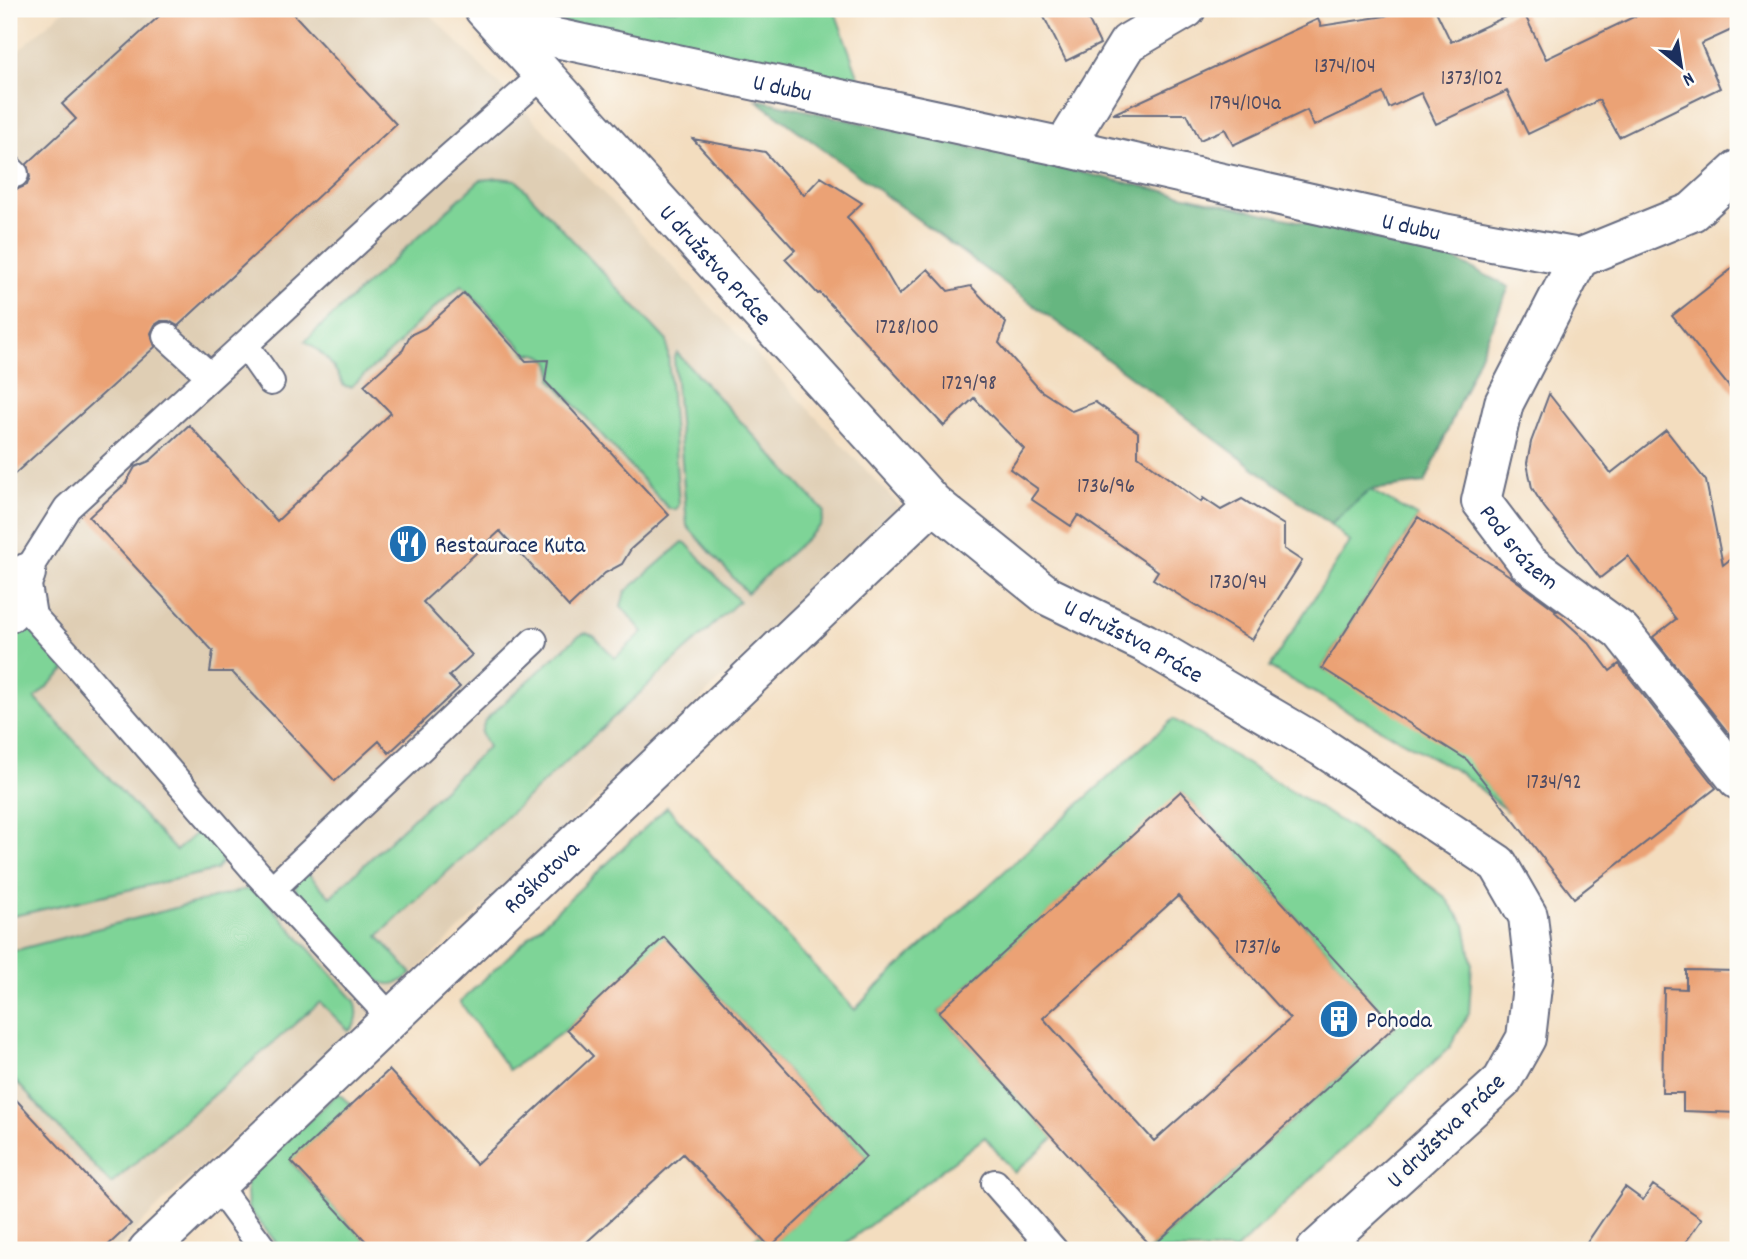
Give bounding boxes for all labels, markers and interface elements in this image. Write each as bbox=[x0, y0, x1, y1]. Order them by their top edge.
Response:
north arrow bbox=[1646, 32, 1716, 102]
house number: 1374/104 bbox=[1314, 53, 1376, 83]
text: N bbox=[1677, 64, 1699, 92]
house number: 1373/102 bbox=[1441, 65, 1503, 95]
street label: U dubu bbox=[749, 67, 815, 112]
house number: 1794/104a bbox=[1209, 90, 1282, 120]
street label: U družstva Práce bbox=[650, 198, 778, 335]
street label: U dubu bbox=[1378, 205, 1443, 252]
house number: 1728/100 bbox=[875, 314, 939, 344]
house number: 1729/98 bbox=[941, 370, 997, 400]
house number: 1736/96 bbox=[1077, 473, 1135, 503]
street label: Pod srázem bbox=[1469, 498, 1565, 600]
restaurant icon: Restaurace Kuta bbox=[387, 523, 429, 565]
place label: Restaurace Kuta bbox=[435, 530, 586, 564]
house number: 1730/94 bbox=[1209, 569, 1267, 599]
street label: U družstva Práce bbox=[1057, 592, 1209, 693]
house number: 1734/92 bbox=[1526, 769, 1582, 799]
street label: Roškotova bbox=[497, 833, 589, 923]
house number: 1737/6 bbox=[1235, 934, 1281, 964]
building icon: Pohoda bbox=[1318, 998, 1360, 1040]
place label: Pohoda bbox=[1366, 1005, 1433, 1039]
street label: U družstva Práce bbox=[1380, 1067, 1514, 1198]

